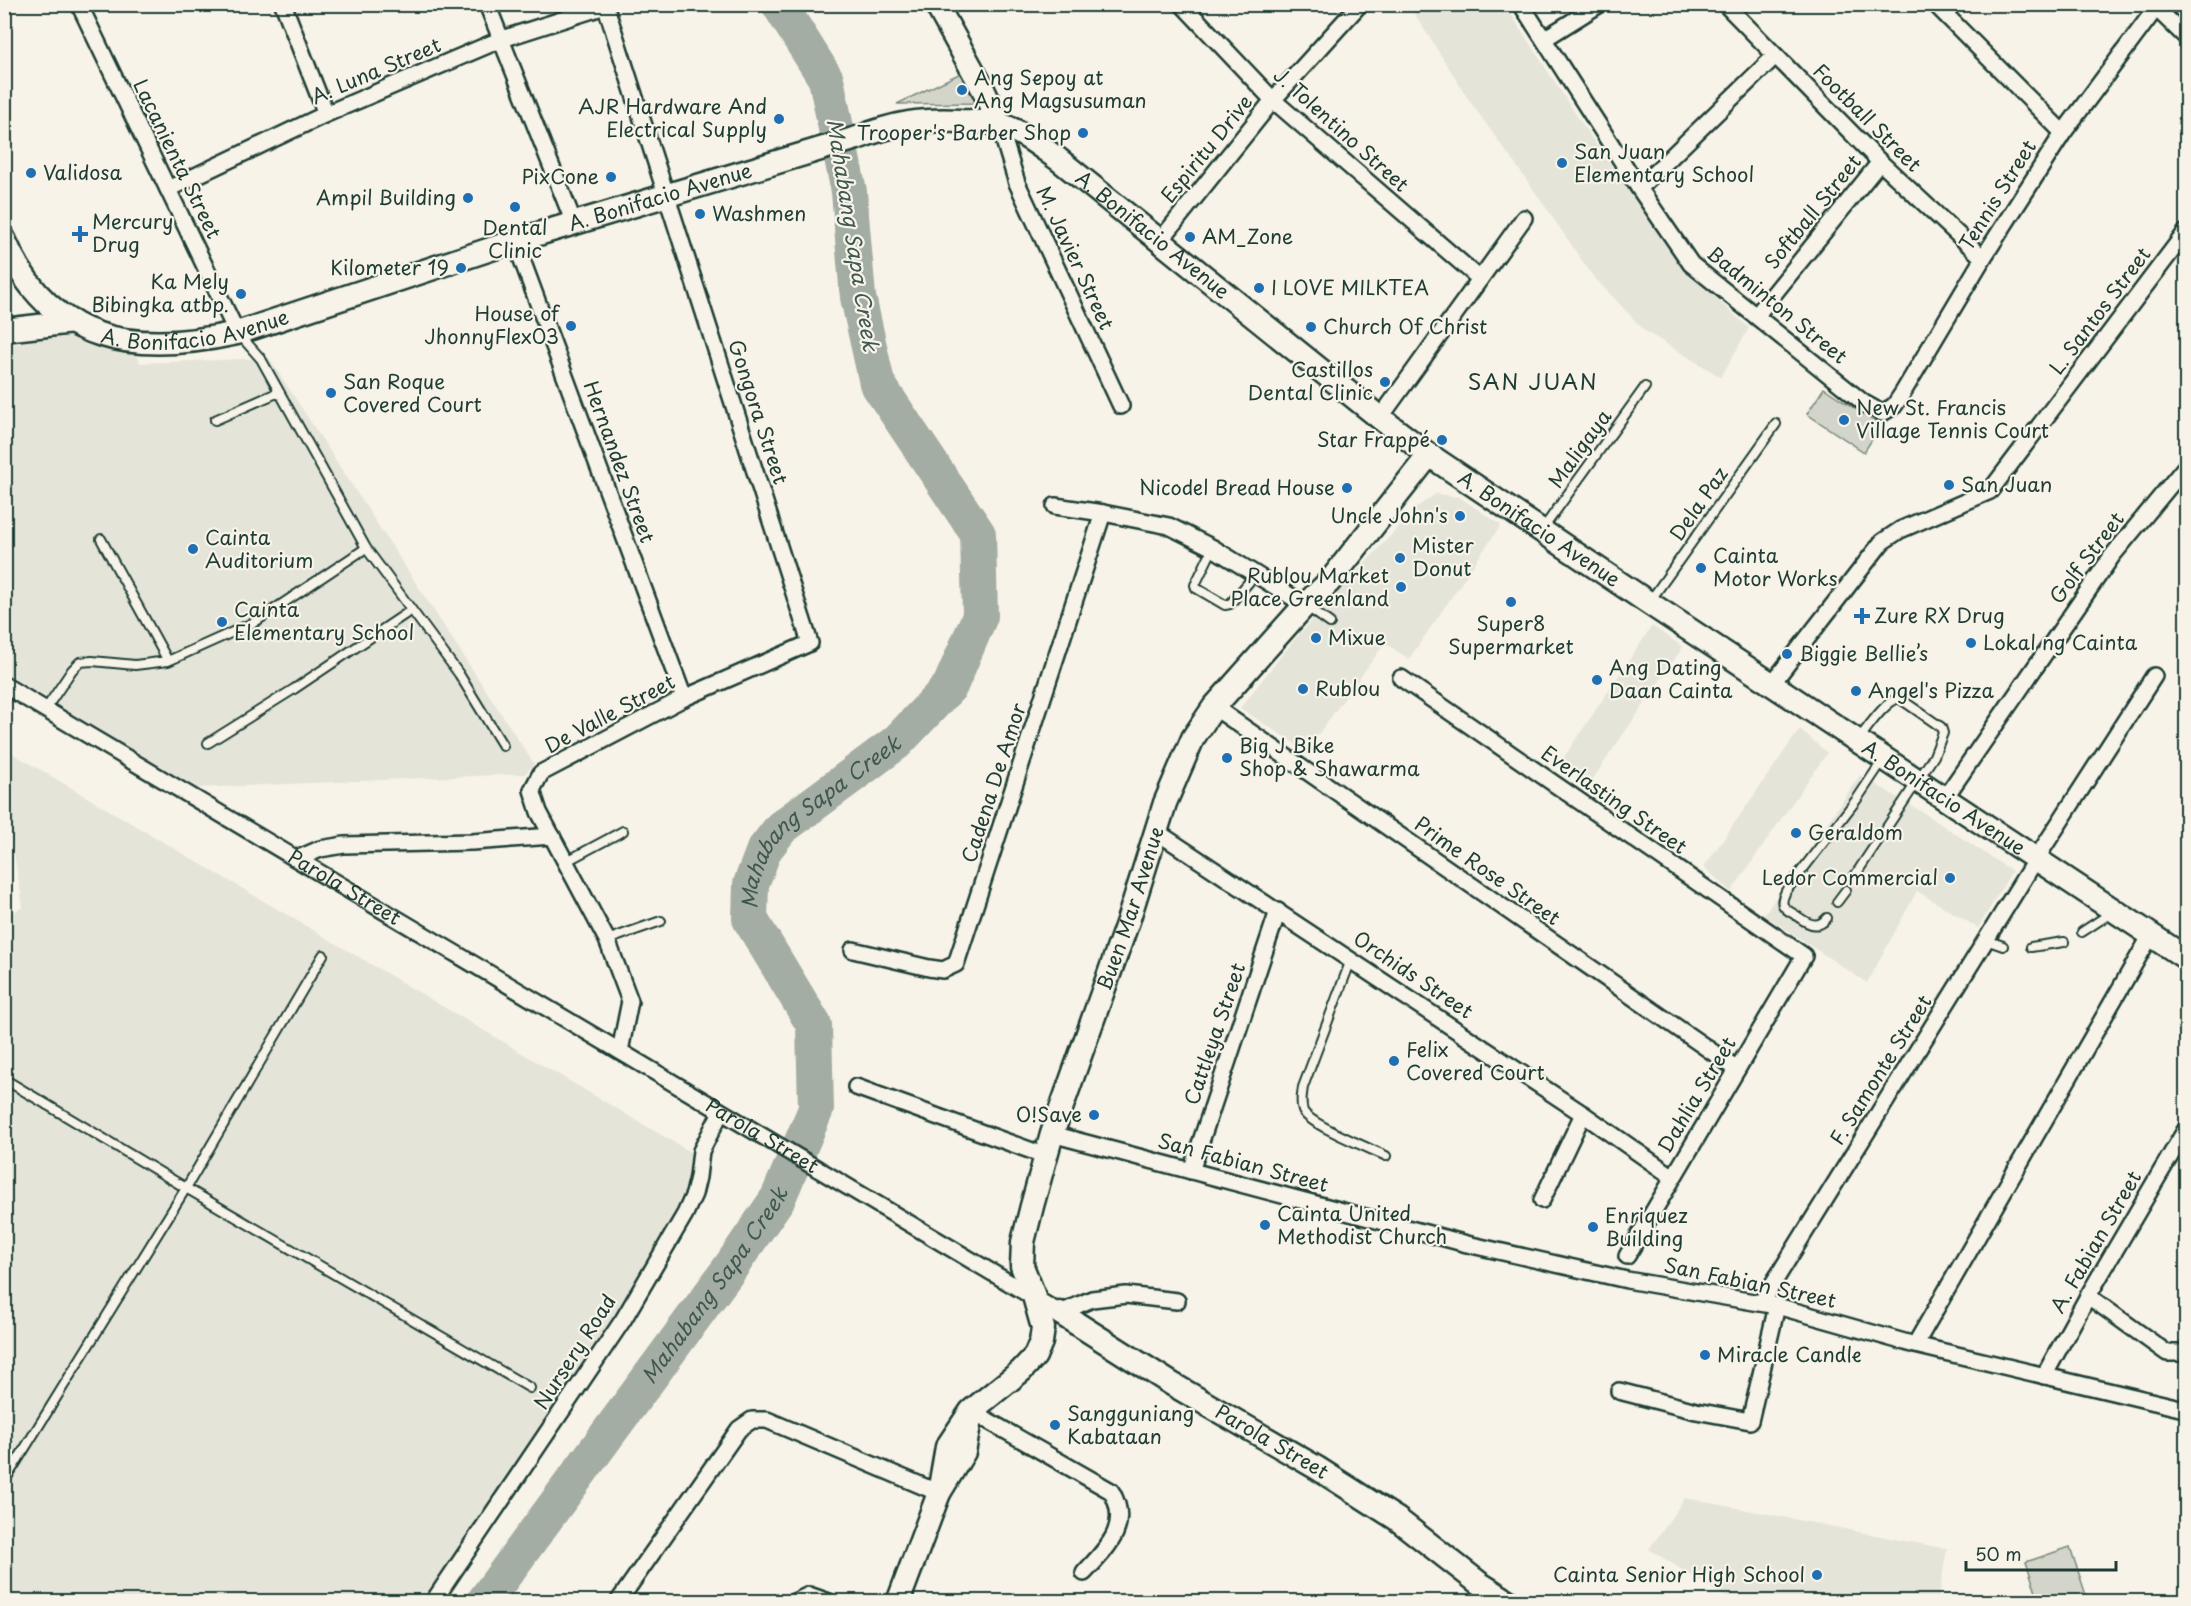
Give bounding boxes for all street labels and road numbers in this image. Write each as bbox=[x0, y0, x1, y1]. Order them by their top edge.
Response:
street label: A. Luna Street bbox=[306, 29, 445, 111]
street label: Football Street bbox=[1807, 56, 1929, 178]
street label: J. Tolentino Street bbox=[1267, 60, 1416, 198]
street label: Lacanienta Street bbox=[126, 74, 230, 243]
street label: Espiritu Drive bbox=[1153, 88, 1259, 209]
street label: Tennis Street bbox=[1951, 134, 2043, 255]
street label: Softball Street bbox=[1757, 148, 1868, 275]
street label: A. Bonifacio Avenue bbox=[565, 154, 755, 238]
street label: A. Bonifacio Avenue bbox=[1070, 163, 1237, 305]
street label: M. Javier Street bbox=[1029, 181, 1122, 334]
street label: Badminton Street bbox=[1701, 238, 1854, 370]
street label: L. Santos Street bbox=[2041, 240, 2157, 380]
street label: A. Bonifacio Avenue bbox=[98, 301, 292, 357]
street label: Gongora Street bbox=[721, 335, 796, 488]
street label: Hernandez Street bbox=[577, 376, 663, 547]
street label: Maligaya bbox=[1540, 403, 1618, 494]
street label: Dela Paz bbox=[1662, 460, 1735, 546]
street label: A. Bonifacio Avenue bbox=[1452, 463, 1627, 594]
street label: Golf Street bbox=[2042, 505, 2131, 610]
street label: De Valle Street bbox=[539, 666, 680, 760]
street label: Cadena De Amor bbox=[953, 698, 1033, 866]
street label: A. Bonifacio Avenue bbox=[1857, 732, 2032, 862]
street label: Everlasting Street bbox=[1536, 738, 1694, 861]
street label: Prime Rose Street bbox=[1408, 808, 1567, 932]
street label: Buen Mar Avenue bbox=[1088, 823, 1171, 994]
street label: Parola Street bbox=[283, 841, 407, 932]
street label: Orchids Street bbox=[1348, 923, 1480, 1025]
street label: Cattleya Street bbox=[1176, 959, 1252, 1109]
street label: F. Samonte Street bbox=[1822, 989, 1938, 1150]
street label: Dahlia Street bbox=[1650, 1031, 1743, 1158]
street label: Parola Street bbox=[700, 1090, 825, 1180]
street label: San Fabian Street bbox=[1155, 1125, 1332, 1199]
street label: A. Fabian Street bbox=[2042, 1165, 2148, 1318]
street label: San Fabian Street bbox=[1661, 1249, 1839, 1315]
street label: Nursery Road bbox=[526, 1288, 623, 1415]
street label: Parola Street bbox=[1210, 1396, 1335, 1486]

